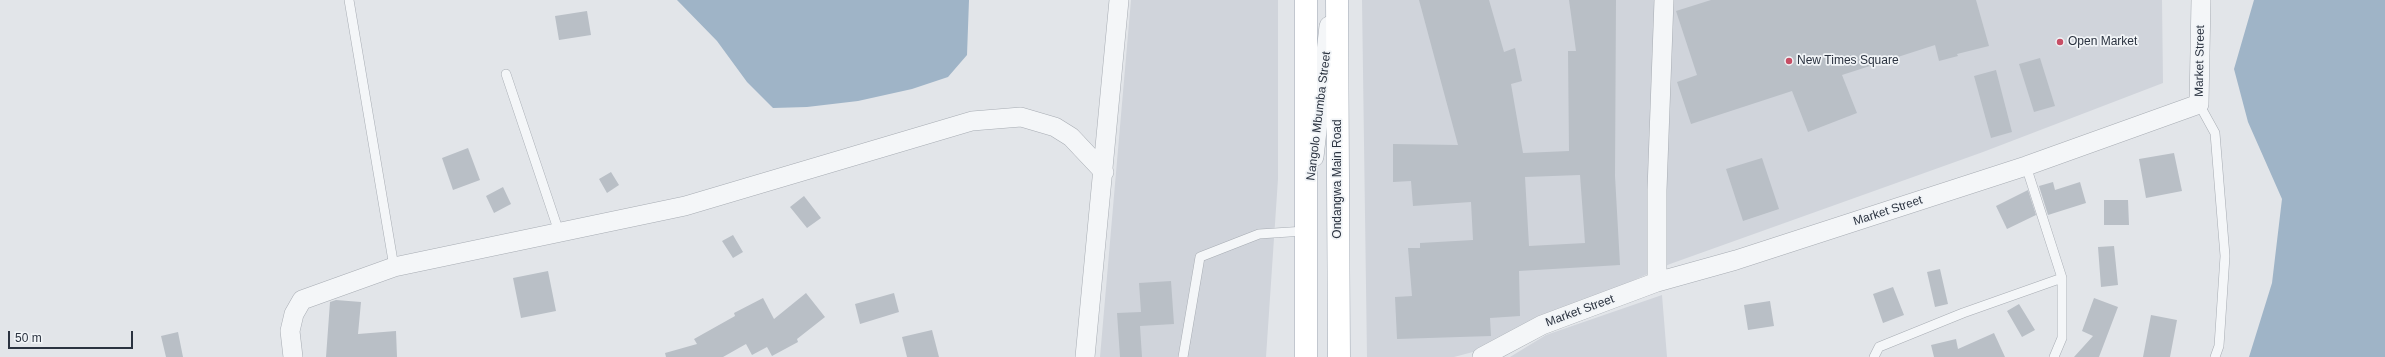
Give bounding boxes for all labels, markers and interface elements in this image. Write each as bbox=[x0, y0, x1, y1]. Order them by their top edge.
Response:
street label: Market Street bbox=[2192, 25, 2208, 97]
place label: Open Market bbox=[2068, 35, 2137, 49]
marker: Open Market bbox=[2055, 37, 2065, 47]
street label: Nangolo Mbumba Street bbox=[1304, 51, 1334, 181]
place label: New Times Square bbox=[1797, 54, 1899, 68]
marker: New Times Square bbox=[1784, 56, 1794, 66]
street label: Ondangwa Main Road bbox=[1331, 119, 1345, 239]
street label: Market Street bbox=[1852, 193, 1924, 229]
street label: Market Street bbox=[1544, 292, 1616, 330]
scale bar bbox=[10, 323, 135, 349]
text: 50 m bbox=[15, 331, 42, 345]

